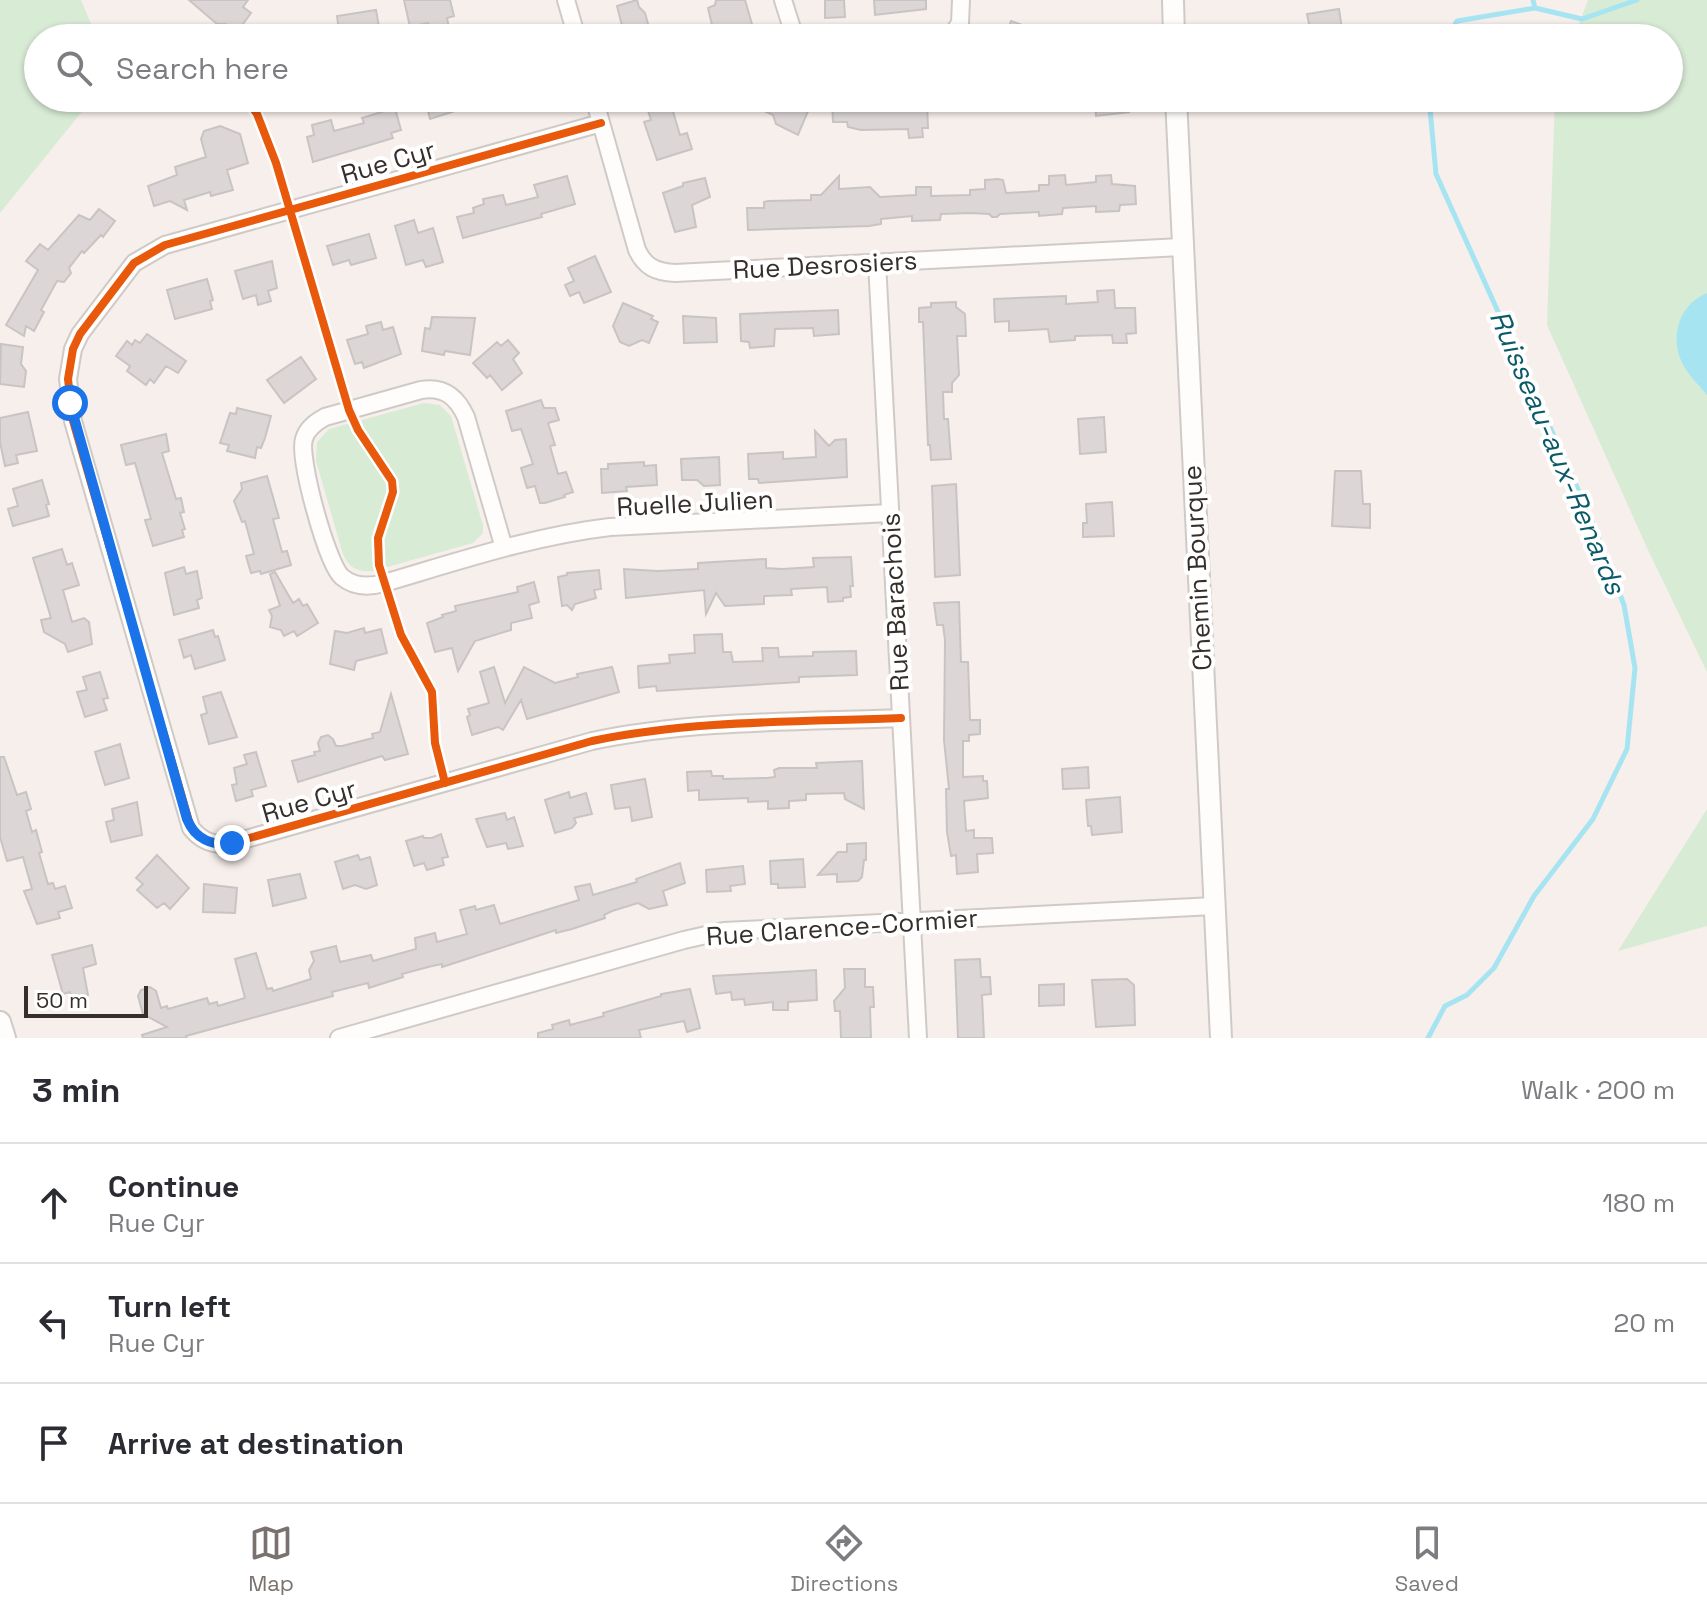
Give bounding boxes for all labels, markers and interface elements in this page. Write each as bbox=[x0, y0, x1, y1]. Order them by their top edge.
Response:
search box bbox=[24, 24, 1683, 112]
icon: search bbox=[52, 46, 96, 90]
text: Search here bbox=[116, 49, 289, 88]
street label: Rue Cyr bbox=[337, 132, 439, 192]
street label: Rue Desrosiers bbox=[732, 243, 918, 287]
water label: Ruisseau-aux-Renards bbox=[1482, 305, 1635, 601]
route start bbox=[52, 385, 88, 421]
street label: Chemin Bourque bbox=[1175, 464, 1219, 672]
street label: Ruelle Julien bbox=[616, 482, 774, 524]
street label: Rue Barachois bbox=[873, 512, 917, 692]
street label: Rue Cyr bbox=[258, 771, 360, 831]
route end bbox=[214, 825, 250, 861]
street label: Rue Clarence-Cormier bbox=[705, 901, 979, 953]
scale bar bbox=[24, 982, 148, 1018]
text: 50 m bbox=[36, 986, 88, 1014]
text: 3 min bbox=[32, 1069, 120, 1112]
text: Walk · 200 m bbox=[1521, 1073, 1675, 1107]
text: Continue bbox=[108, 1167, 239, 1206]
icon: ahead bbox=[32, 1181, 76, 1225]
text: 180 m bbox=[1602, 1186, 1675, 1220]
text: Rue Cyr bbox=[108, 1206, 205, 1240]
text: Turn left bbox=[108, 1287, 231, 1326]
icon: left bbox=[32, 1301, 76, 1345]
text: 20 m bbox=[1614, 1306, 1675, 1340]
text: Rue Cyr bbox=[108, 1326, 205, 1360]
icon: arrive bbox=[32, 1421, 76, 1465]
text: Arrive at destination bbox=[108, 1424, 404, 1463]
tab: Map bbox=[248, 1521, 294, 1597]
tab: Directions bbox=[790, 1521, 898, 1597]
tab: Saved bbox=[1395, 1521, 1459, 1597]

